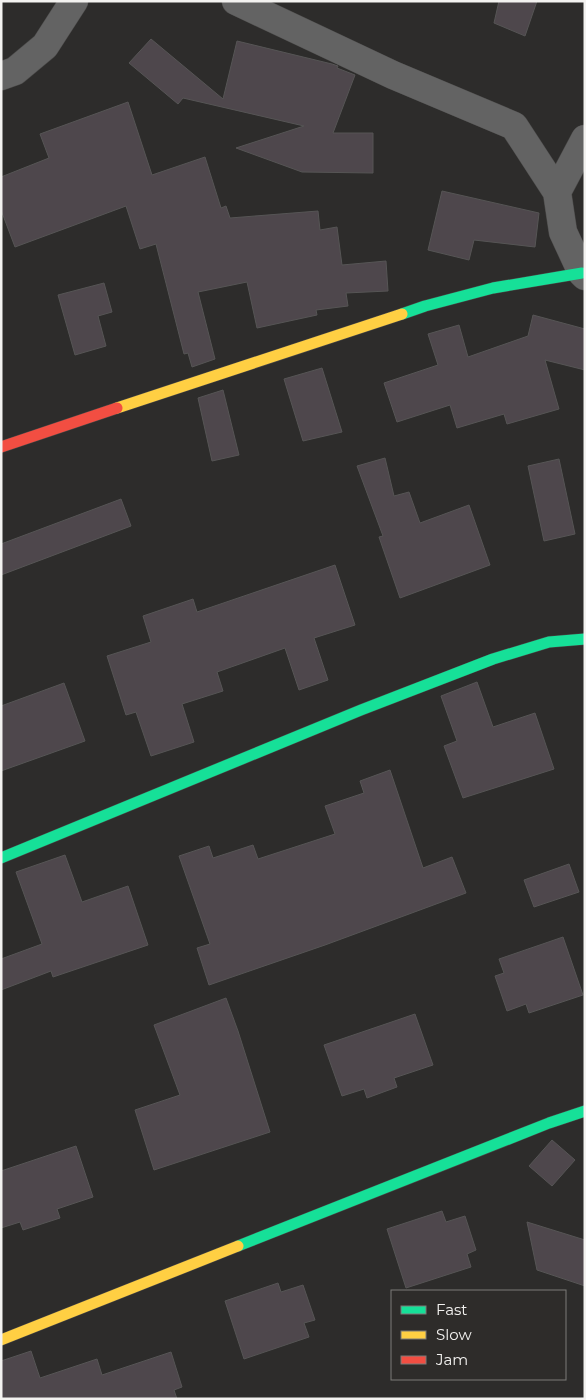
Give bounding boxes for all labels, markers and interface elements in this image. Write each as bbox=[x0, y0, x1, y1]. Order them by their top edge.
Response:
legend bbox=[391, 1290, 566, 1380]
text: Fast bbox=[436, 1300, 467, 1319]
text: Slow bbox=[436, 1325, 472, 1344]
text: Jam bbox=[435, 1350, 468, 1369]

